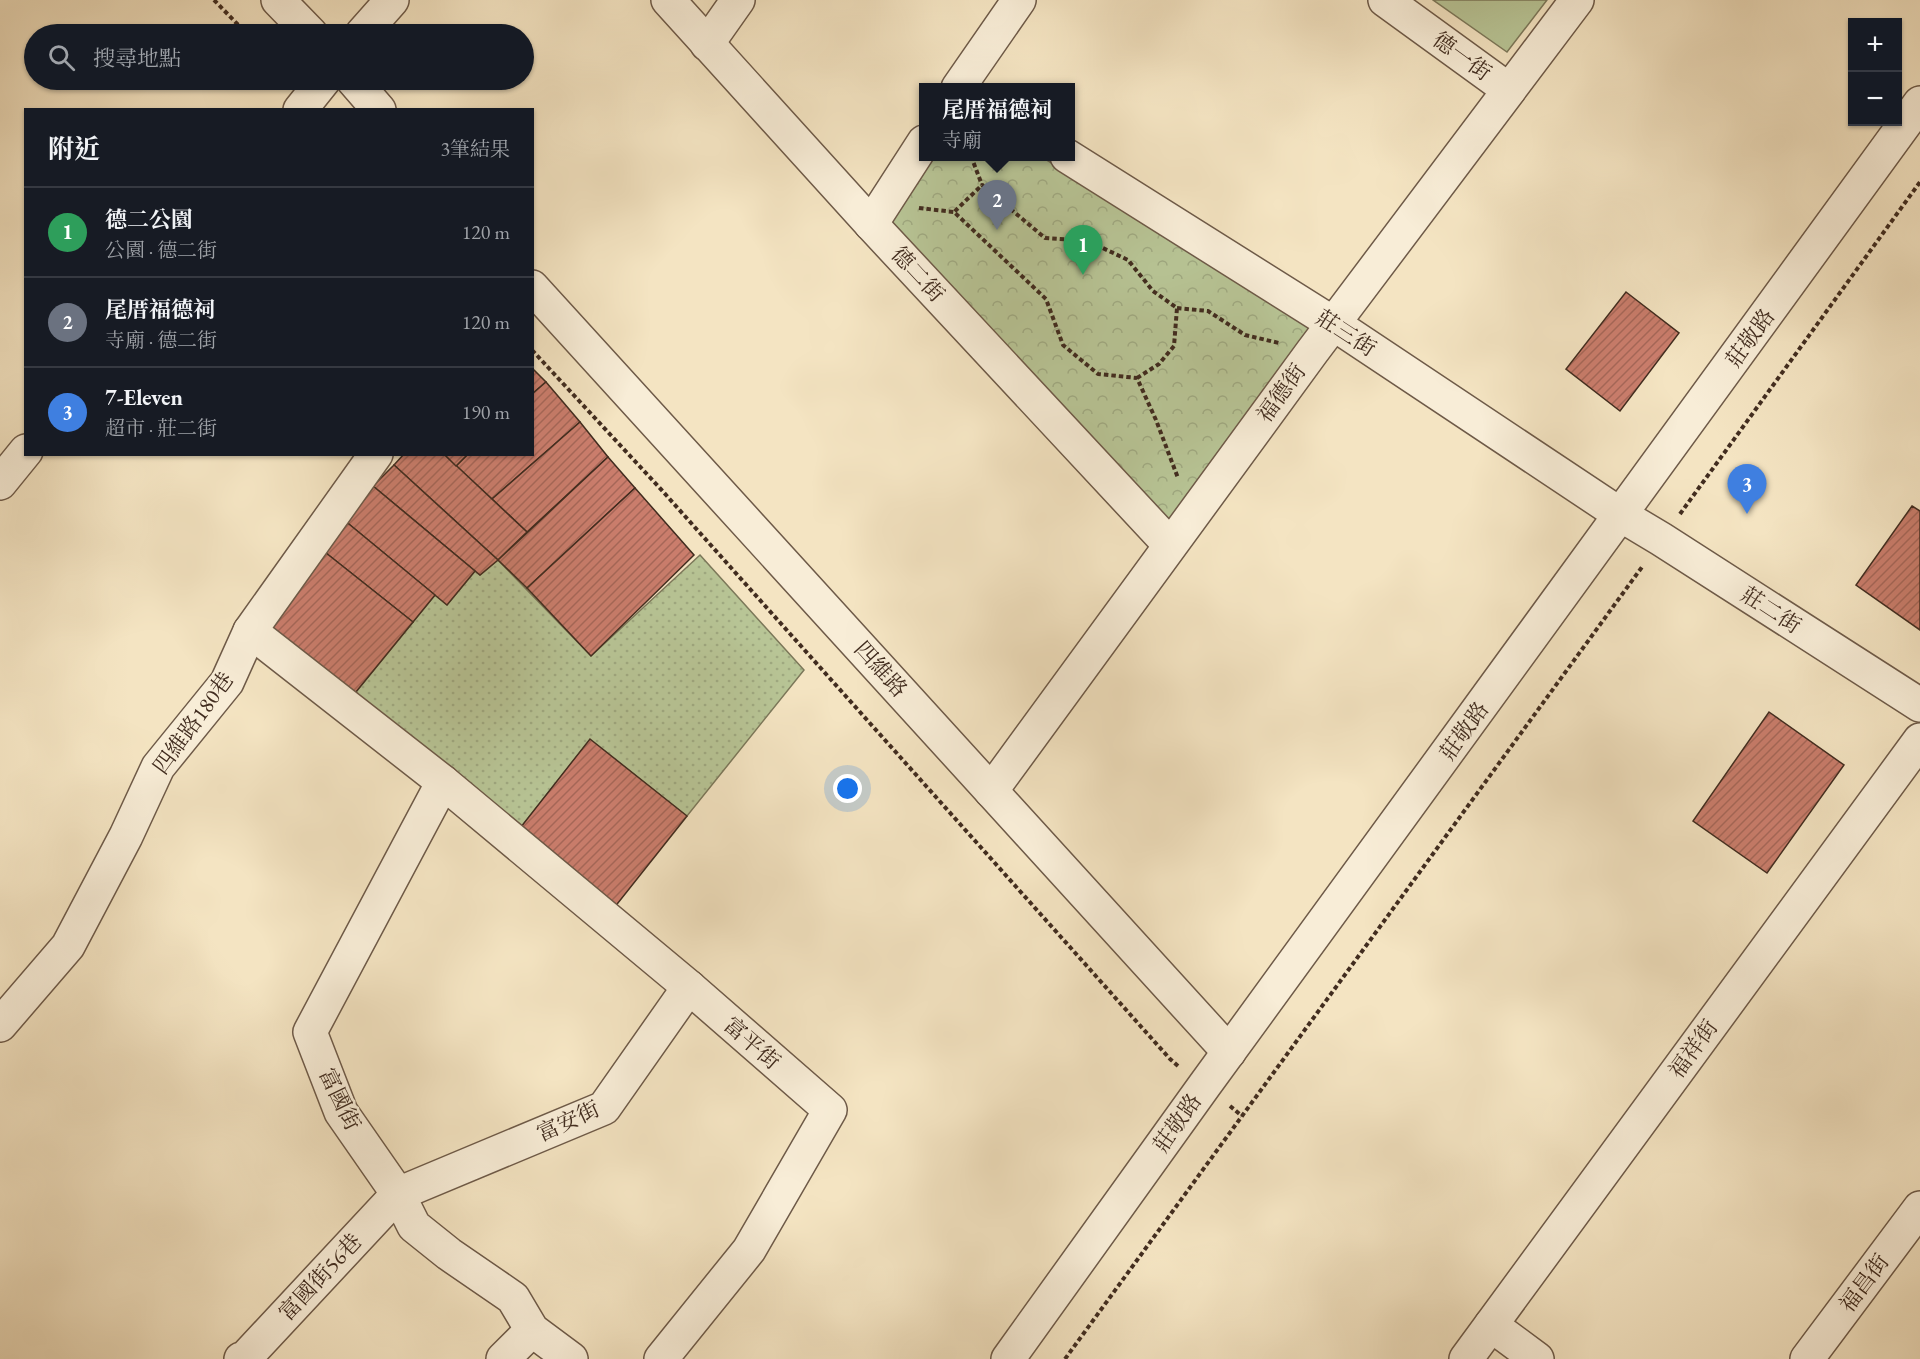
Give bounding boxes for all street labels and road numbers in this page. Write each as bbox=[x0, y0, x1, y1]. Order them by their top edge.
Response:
street label: 德一街 bbox=[1427, 25, 1497, 87]
street label: 德二街 bbox=[885, 240, 951, 308]
street label: 莊三街 bbox=[1310, 303, 1382, 363]
street label: 莊敬路 bbox=[1719, 303, 1781, 373]
street label: 福德街 bbox=[1250, 358, 1312, 428]
street label: 莊二街 bbox=[1735, 580, 1807, 640]
street label: 四維路 bbox=[848, 635, 914, 703]
street label: 四維路180巷 bbox=[146, 666, 240, 780]
street label: 莊敬路 bbox=[1433, 696, 1495, 766]
street label: 富平街 bbox=[718, 1010, 786, 1076]
street label: 福祥街 bbox=[1662, 1014, 1724, 1084]
street label: 富國街 bbox=[312, 1063, 368, 1135]
street label: 莊敬路 bbox=[1146, 1088, 1208, 1158]
street label: 富安街 bbox=[532, 1094, 604, 1148]
street label: 富國街56巷 bbox=[272, 1227, 368, 1327]
street label: 福昌街 bbox=[1833, 1248, 1895, 1318]

